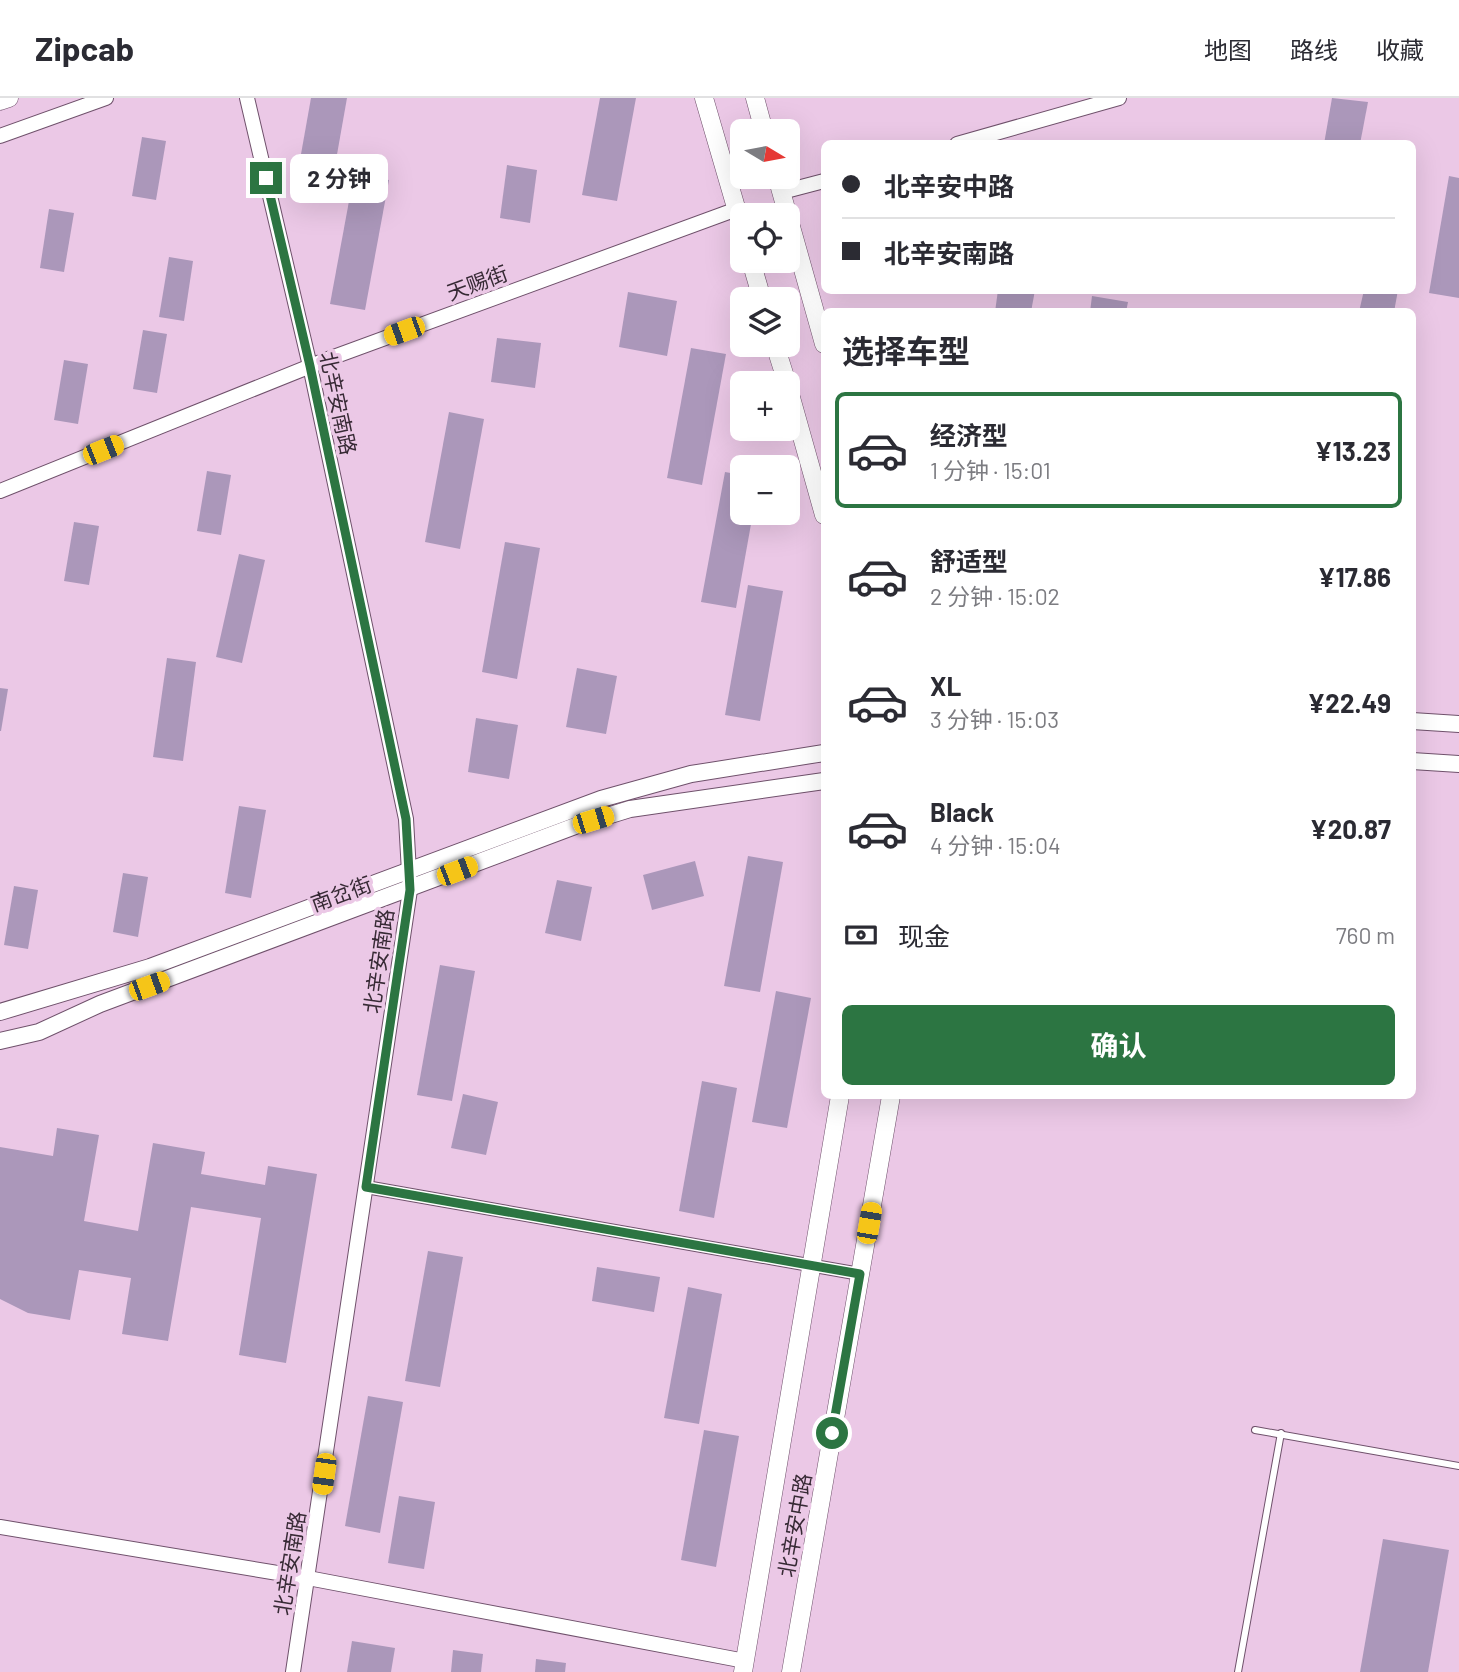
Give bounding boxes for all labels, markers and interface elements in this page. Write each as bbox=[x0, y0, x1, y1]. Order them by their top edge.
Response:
text: Zipcab bbox=[35, 28, 134, 68]
text: 地图 bbox=[1204, 35, 1252, 64]
text: 路线 bbox=[1290, 35, 1338, 64]
text: 收藏 bbox=[1376, 35, 1424, 64]
north arrow bbox=[730, 119, 800, 189]
map controls bbox=[730, 119, 800, 525]
callout: 2 分钟 bbox=[290, 154, 388, 202]
route end bbox=[250, 162, 282, 194]
text: 2 分钟 bbox=[307, 164, 371, 192]
text: 北辛安中路 bbox=[884, 170, 1014, 201]
button: locate bbox=[730, 203, 800, 273]
text: 北辛安南路 bbox=[884, 237, 1014, 268]
street label: 天赐街 bbox=[443, 259, 511, 305]
button: layers bbox=[730, 287, 800, 357]
car bbox=[381, 314, 428, 348]
text: 选择车型 bbox=[842, 331, 970, 369]
street label: 北辛安南路 bbox=[316, 349, 362, 457]
button: + bbox=[730, 371, 800, 441]
icon: car bbox=[846, 419, 909, 482]
text: 经济型 bbox=[930, 419, 1008, 450]
car bbox=[80, 432, 127, 468]
text: ¥13.23 bbox=[1315, 435, 1391, 466]
button: − bbox=[730, 455, 800, 525]
text: 1 分钟 · 15:01 bbox=[930, 456, 1051, 484]
icon: car bbox=[846, 545, 909, 608]
text: 舒适型 bbox=[930, 545, 1008, 576]
text: ¥17.86 bbox=[1318, 561, 1391, 592]
text: 2 分钟 · 15:02 bbox=[930, 582, 1060, 610]
text: XL bbox=[930, 670, 961, 701]
icon: car bbox=[846, 671, 909, 734]
text: ¥22.49 bbox=[1307, 687, 1391, 718]
text: 3 分钟 · 15:03 bbox=[930, 705, 1059, 733]
text: Black bbox=[930, 796, 994, 827]
icon: car bbox=[846, 797, 909, 860]
car bbox=[570, 804, 617, 836]
text: ¥20.87 bbox=[1310, 813, 1391, 844]
text: 4 分钟 · 15:04 bbox=[930, 831, 1061, 859]
car bbox=[434, 854, 481, 888]
street label: 南岔街 bbox=[307, 870, 375, 916]
street label: 北辛安南路 bbox=[358, 907, 398, 1015]
icon: cash bbox=[842, 916, 880, 954]
text: 现金 bbox=[898, 920, 950, 951]
text: 760 m bbox=[1336, 921, 1395, 949]
car bbox=[126, 969, 173, 1003]
button: 确认 bbox=[842, 1005, 1395, 1085]
car bbox=[856, 1200, 883, 1246]
route start bbox=[816, 1417, 848, 1449]
car bbox=[311, 1452, 338, 1496]
street label: 北辛安中路 bbox=[773, 1471, 815, 1579]
street label: 北辛安南路 bbox=[268, 1509, 310, 1617]

